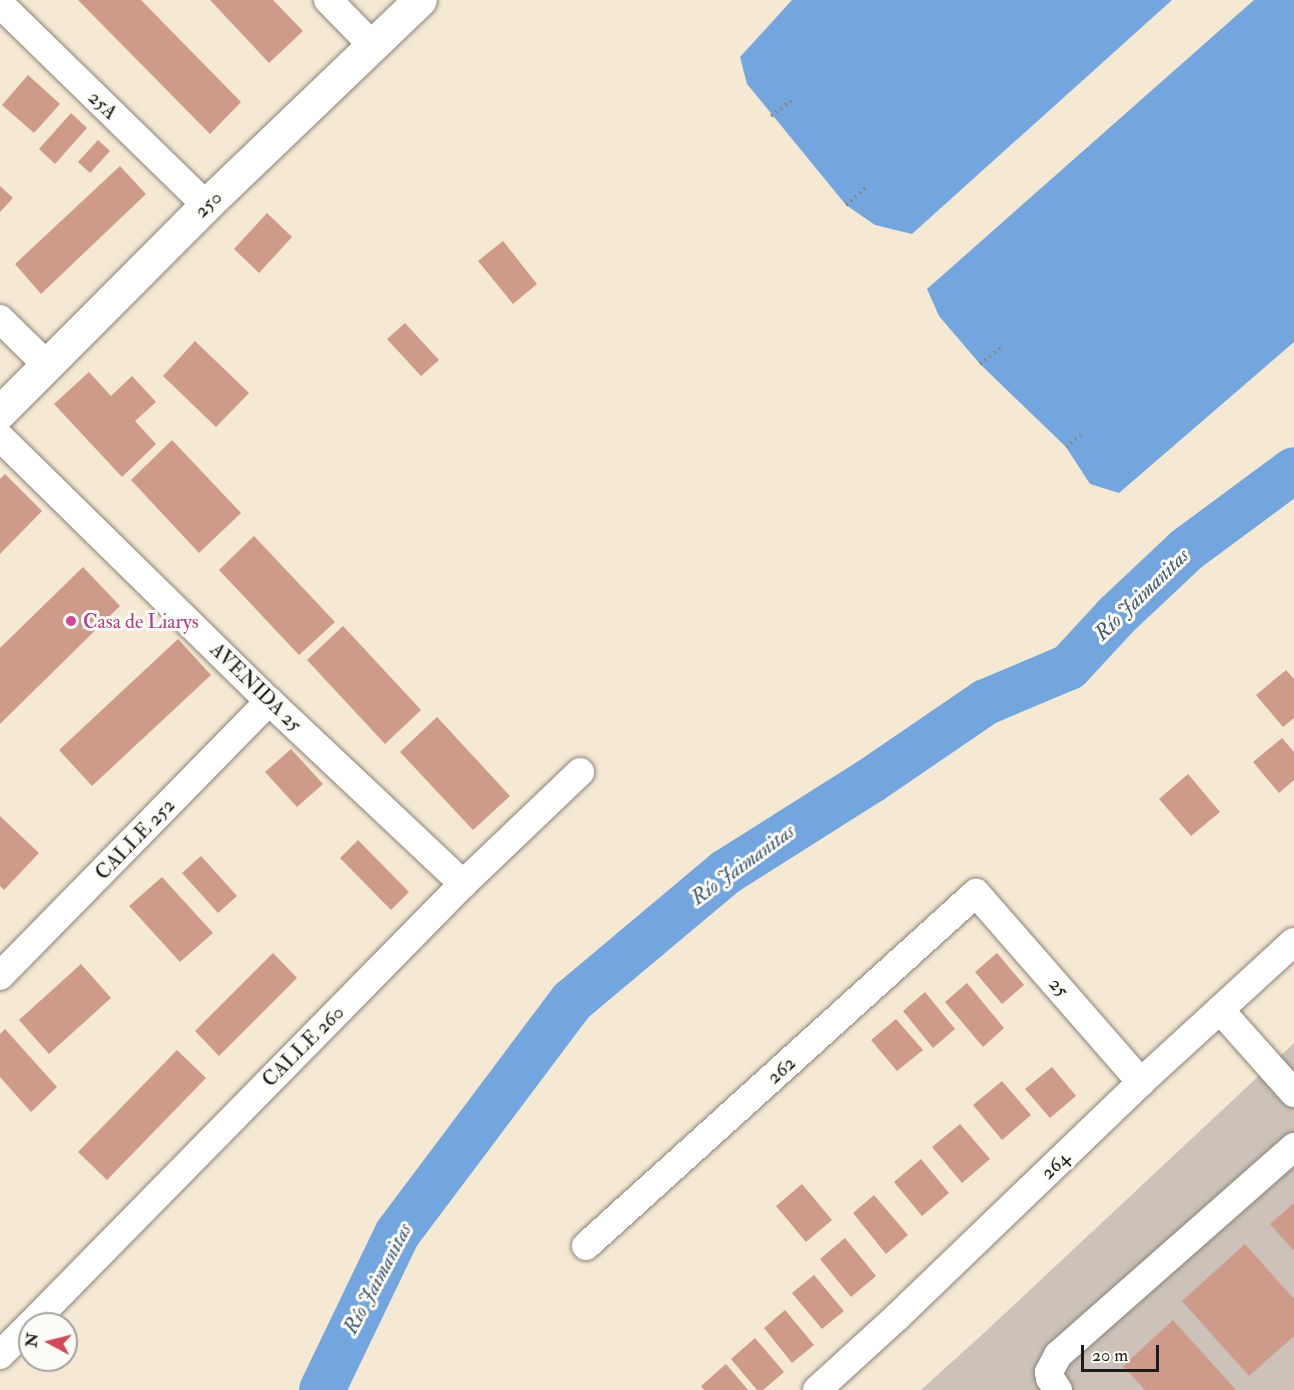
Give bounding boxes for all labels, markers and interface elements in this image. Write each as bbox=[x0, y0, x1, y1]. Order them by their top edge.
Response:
street label: 25A bbox=[83, 85, 123, 125]
street label: 250 bbox=[189, 185, 227, 223]
water label: Río Jaimanitas bbox=[1090, 544, 1194, 646]
place label: Casa de Liarys bbox=[83, 609, 199, 633]
marker: Casa de Liarys bbox=[64, 614, 78, 628]
street label: AVENIDA 25 bbox=[205, 637, 307, 737]
street label: CALLE 252 bbox=[90, 793, 180, 885]
water label: Río Jaimanitas bbox=[686, 819, 800, 911]
street label: 25 bbox=[1044, 972, 1074, 1002]
street label: CALLE 260 bbox=[257, 1000, 349, 1092]
street label: 262 bbox=[762, 1051, 800, 1089]
street label: 264 bbox=[1036, 1146, 1074, 1184]
water label: Río Jaimanitas bbox=[338, 1219, 418, 1339]
north arrow bbox=[18, 1312, 78, 1372]
text: N bbox=[21, 1332, 43, 1348]
scale bar bbox=[1084, 1333, 1162, 1371]
text: 20 m bbox=[1092, 1344, 1128, 1367]

